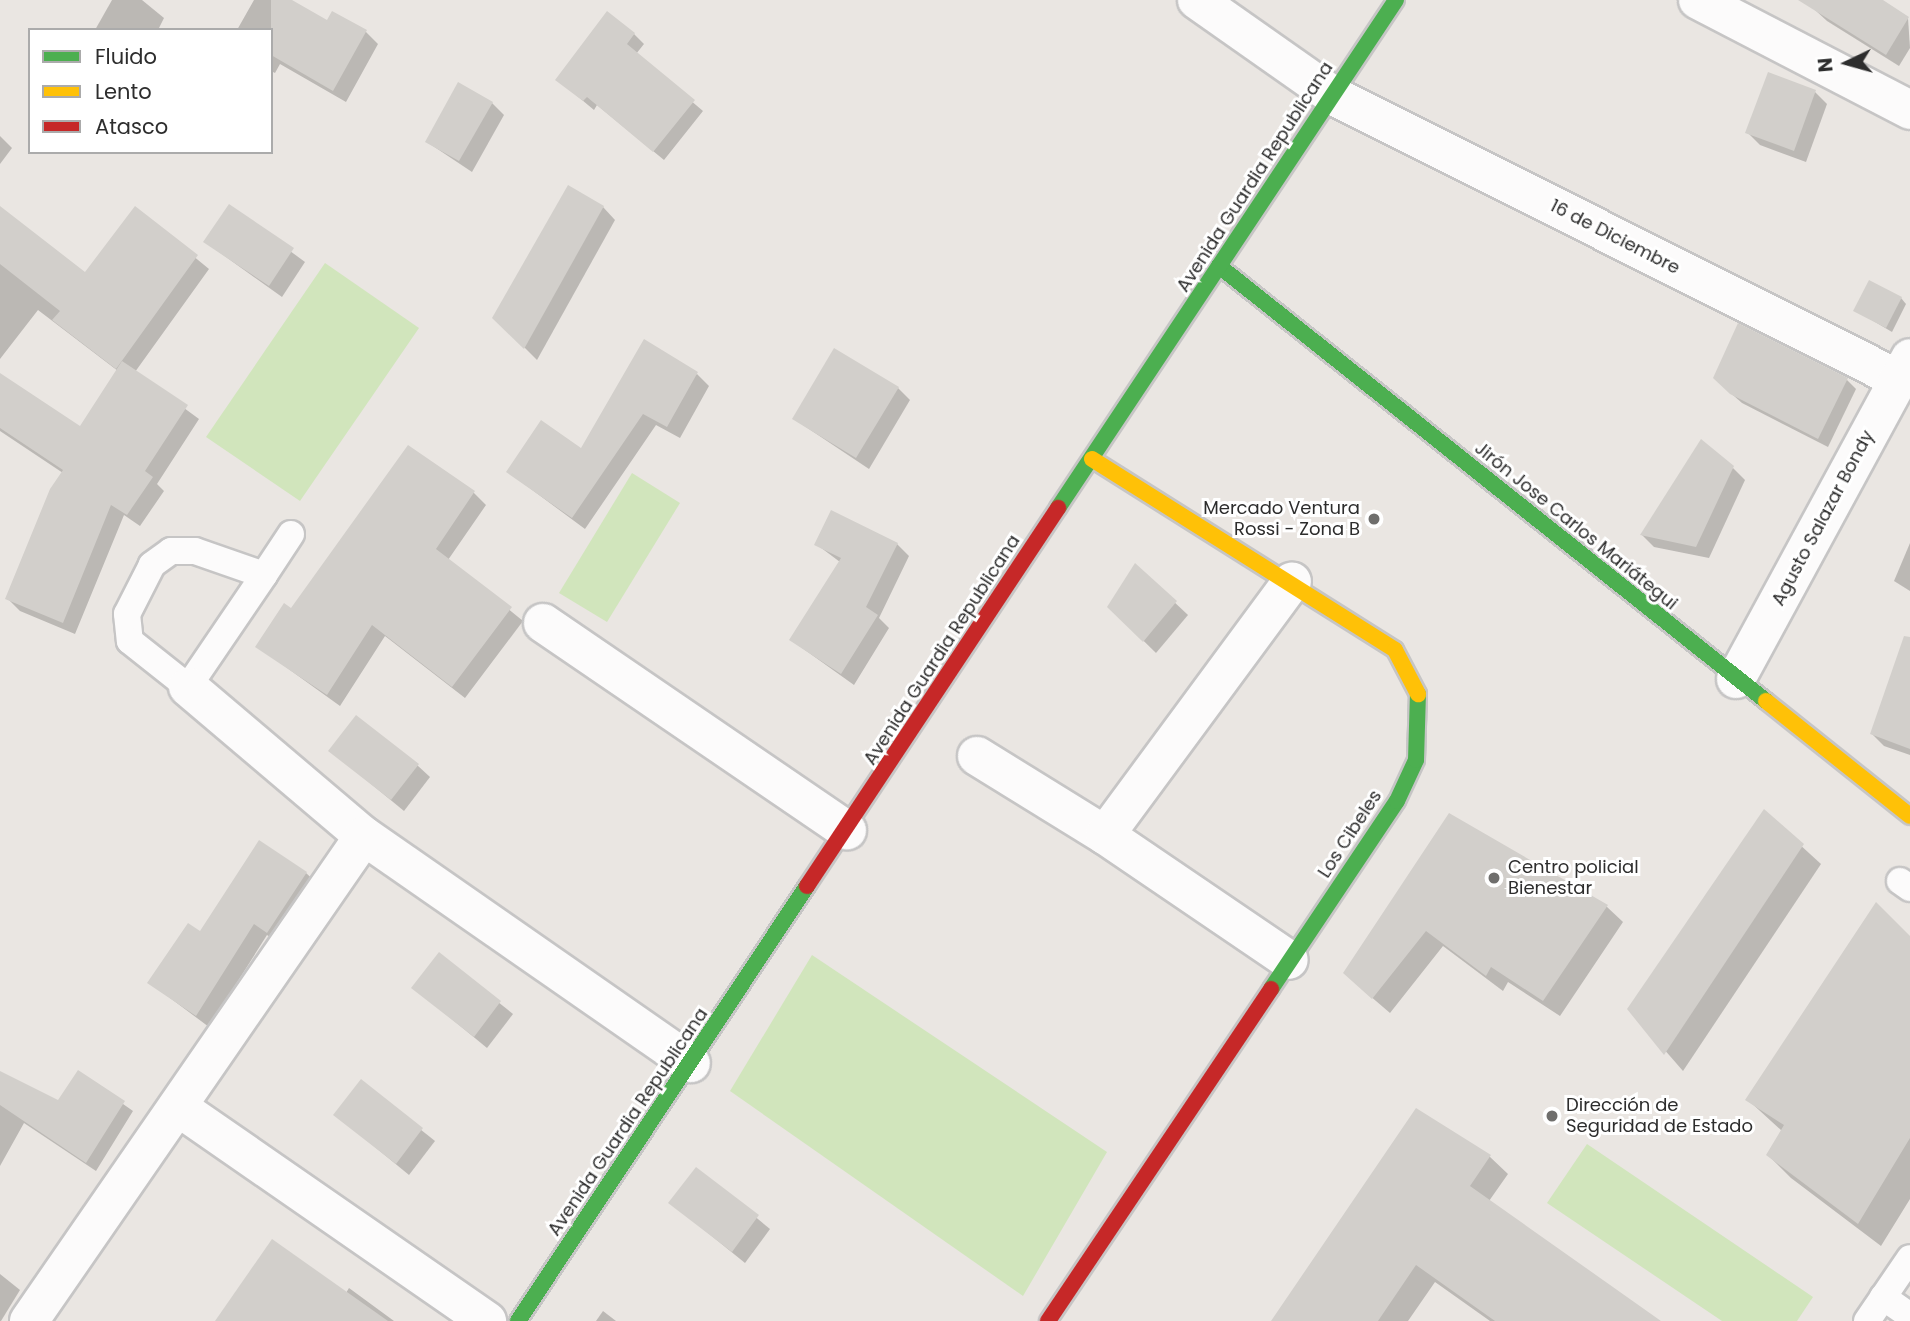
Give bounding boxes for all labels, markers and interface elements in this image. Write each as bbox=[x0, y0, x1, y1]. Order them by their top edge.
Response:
legend bbox=[28, 28, 273, 154]
north arrow bbox=[1812, 28, 1882, 98]
text: Fluido bbox=[95, 42, 157, 71]
text: N bbox=[1812, 57, 1840, 73]
street label: Avenida Guardia Republicana bbox=[1172, 58, 1338, 296]
text: Lento bbox=[95, 77, 152, 106]
text: Atasco bbox=[95, 112, 168, 141]
street label: 16 de Diciembre bbox=[1547, 195, 1683, 279]
street label: Agusto Salazar Bondy bbox=[1768, 427, 1878, 609]
street label: Jirón Jose Carlos Mariátegui bbox=[1470, 437, 1682, 615]
place label: Mercado Ventura Rossi - Zona B bbox=[1203, 498, 1360, 540]
marker: Mercado Ventura Rossi - Zona B bbox=[1366, 511, 1382, 527]
street label: Avenida Guardia Republicana bbox=[859, 531, 1025, 769]
street label: Los Cibeles bbox=[1314, 786, 1386, 882]
place label: Centro policial Bienestar bbox=[1508, 857, 1639, 900]
marker: Centro policial Bienestar bbox=[1486, 870, 1502, 886]
street label: Avenida Guardia Republicana bbox=[544, 1004, 712, 1240]
place label: Dirección de Seguridad de Estado bbox=[1566, 1095, 1753, 1138]
marker: Dirección de Seguridad de Estado bbox=[1544, 1108, 1560, 1124]

